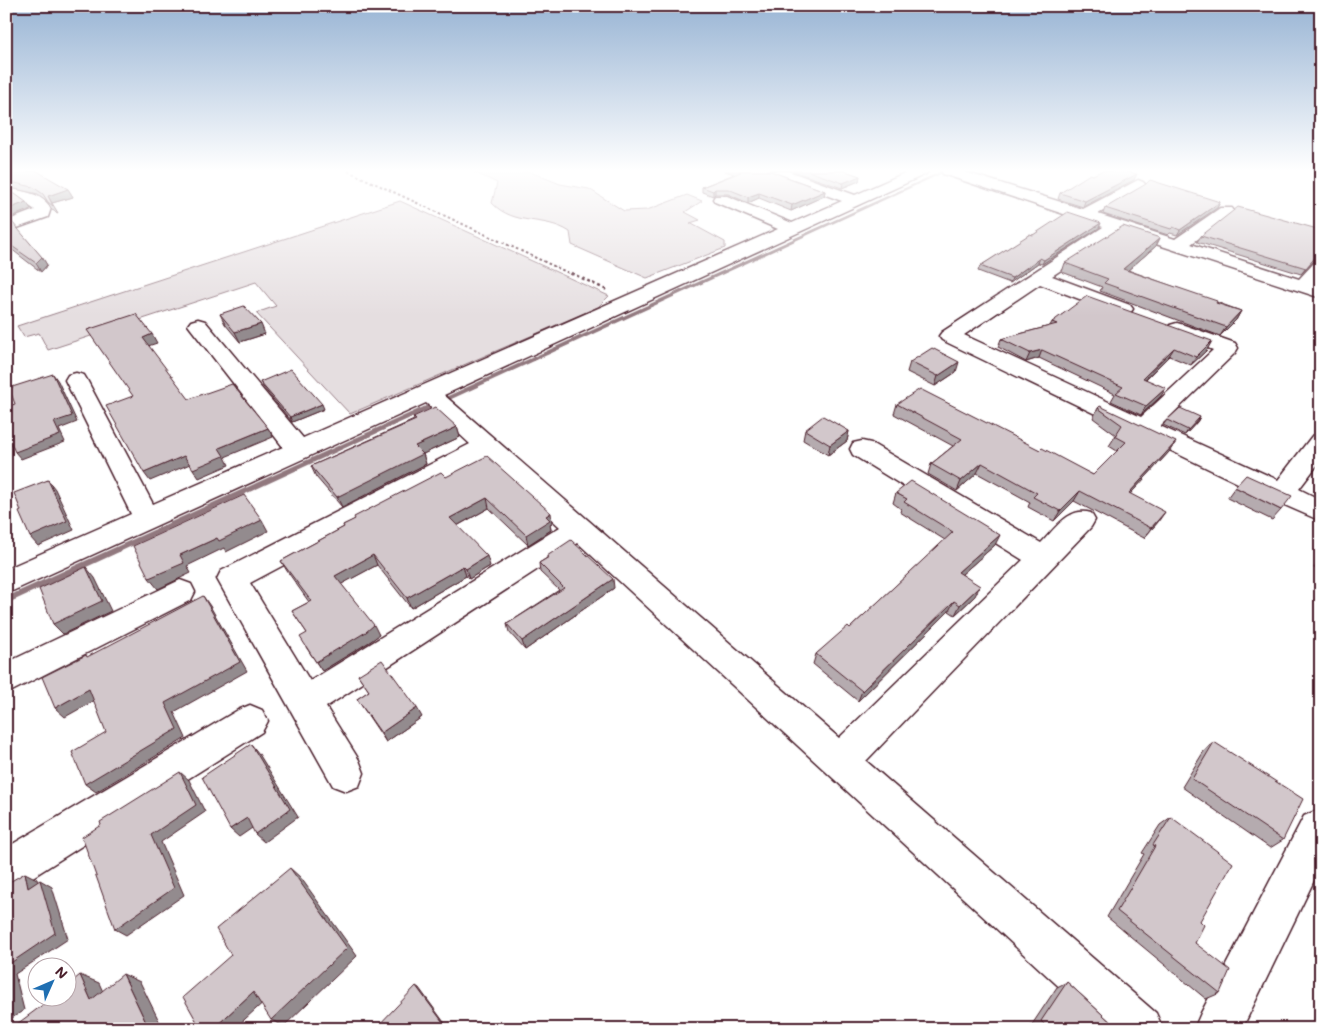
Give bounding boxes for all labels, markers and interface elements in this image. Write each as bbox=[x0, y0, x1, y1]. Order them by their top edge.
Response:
north arrow bbox=[28, 958, 78, 1008]
text: N bbox=[51, 962, 72, 983]

